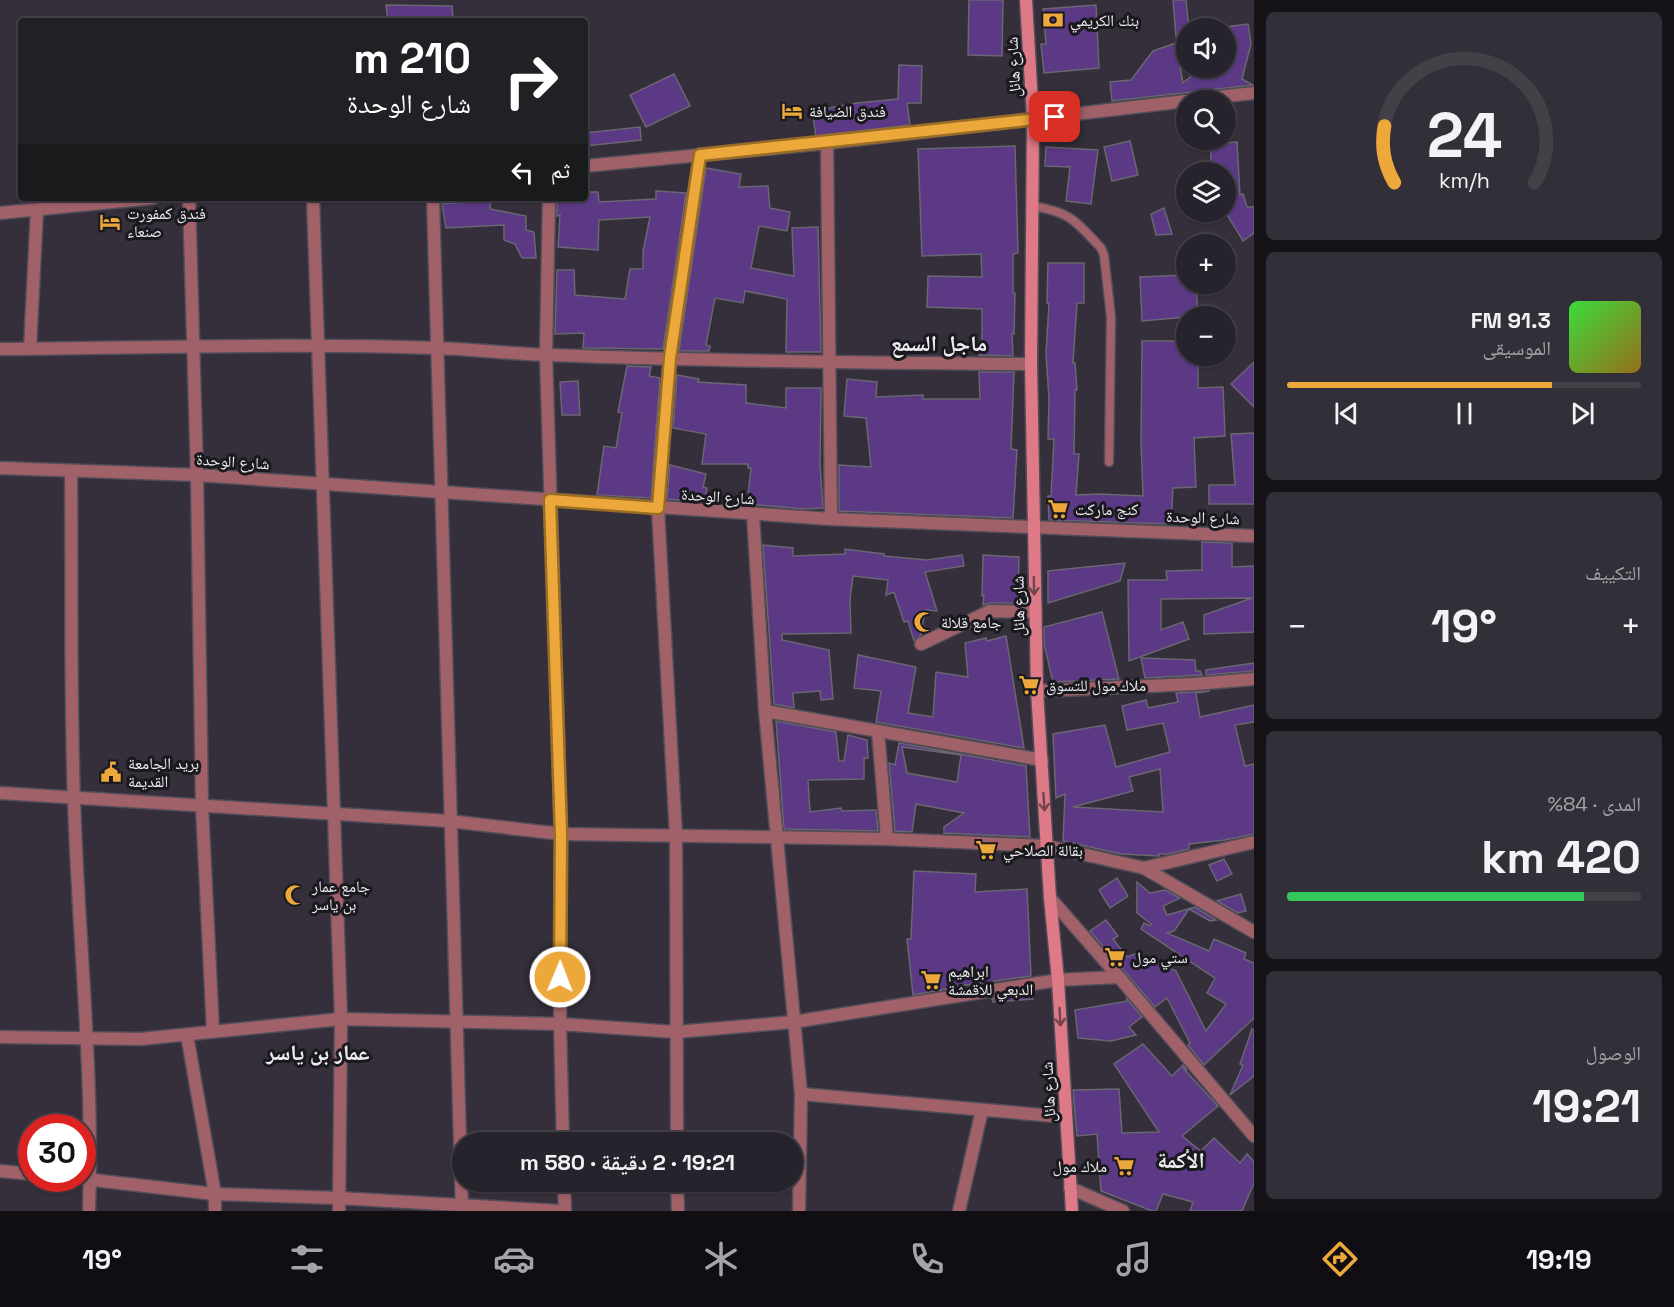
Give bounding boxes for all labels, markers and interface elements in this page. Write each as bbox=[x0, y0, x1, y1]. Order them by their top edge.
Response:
bank icon: بنك الكريمي bbox=[1041, 8, 1065, 32]
place label: بنك الكريمي bbox=[1070, 10, 1139, 33]
map controls bbox=[1176, 18, 1236, 366]
button: sound bbox=[1176, 18, 1236, 78]
text: 210 m bbox=[353, 32, 471, 85]
street label: شارع هائل bbox=[1001, 36, 1026, 98]
icon: right bbox=[492, 42, 570, 120]
text: شارع الوحدة bbox=[347, 86, 471, 121]
button: search bbox=[1176, 90, 1236, 150]
pin bbox=[1029, 91, 1080, 142]
text: 24 bbox=[1426, 96, 1502, 175]
hotel icon: فندق الضيافة bbox=[780, 99, 804, 123]
icon: arrive bbox=[1038, 100, 1071, 133]
place label: فندق الضيافة bbox=[809, 101, 886, 122]
icon: left bbox=[506, 156, 539, 189]
text: ثم bbox=[551, 156, 570, 184]
button: layers bbox=[1176, 162, 1236, 222]
text: km/h bbox=[1438, 167, 1490, 194]
place label: فندق كمفورت صنعاء bbox=[127, 203, 206, 242]
hotel icon: فندق كمفورت صنعاء bbox=[98, 210, 122, 234]
button: + bbox=[1176, 234, 1236, 294]
button: − bbox=[1176, 306, 1236, 366]
text: 91.3 FM bbox=[1471, 306, 1551, 334]
district label: ماجل السمع bbox=[891, 329, 987, 358]
text: الموسيقى bbox=[1483, 335, 1551, 361]
icon: previous bbox=[1330, 397, 1363, 430]
icon: pause bbox=[1448, 397, 1481, 430]
icon: next bbox=[1566, 397, 1599, 430]
street label: شارع الوحدة bbox=[196, 448, 270, 475]
street label: شارع الوحدة bbox=[681, 483, 755, 510]
supermarket icon: كنج ماركت bbox=[1046, 497, 1070, 521]
place label: كنج ماركت bbox=[1075, 499, 1139, 520]
street label: شارع الوحدة bbox=[1166, 506, 1240, 529]
text: التكييف bbox=[1585, 560, 1641, 586]
street label: شارع هائل bbox=[1007, 576, 1030, 636]
one-way arrow bbox=[1028, 576, 1040, 596]
text: 19° bbox=[1431, 598, 1497, 655]
text: − bbox=[1287, 606, 1307, 648]
text: + bbox=[1621, 606, 1641, 648]
mosque icon: جامع قلالة bbox=[912, 610, 936, 634]
place label: جامع قلالة bbox=[941, 612, 1001, 633]
supermarket icon: ملاك مول للتسوق bbox=[1017, 673, 1041, 697]
place label: ملاك مول للتسوق bbox=[1046, 675, 1146, 696]
place label: بريد الجامعة القديمة bbox=[128, 753, 199, 792]
public building icon: بريد الجامعة القديمة bbox=[99, 760, 123, 784]
one-way arrow bbox=[1039, 791, 1050, 811]
text: المدى · 84% bbox=[1547, 791, 1641, 817]
text: 420 km bbox=[1481, 829, 1641, 886]
supermarket icon: بقالة الصلاحي bbox=[974, 838, 998, 862]
place label: بقالة الصلاحي bbox=[1003, 840, 1083, 863]
place label: جامع عمار بن ياسر bbox=[311, 876, 370, 915]
mosque icon: جامع عمار بن ياسر bbox=[283, 883, 307, 907]
position arrow bbox=[528, 945, 592, 1009]
supermarket icon: ستي مول bbox=[1103, 945, 1127, 969]
place label: ستي مول bbox=[1132, 947, 1188, 970]
place label: ابراهيم الدبعي للاقمشة bbox=[948, 961, 1033, 1002]
supermarket icon: ابراهيم الدبعي للاقمشة bbox=[919, 968, 943, 992]
one-way arrow bbox=[1055, 1007, 1066, 1027]
district label: عمار بن ياسر bbox=[265, 1038, 370, 1066]
text: الوصول bbox=[1586, 1040, 1641, 1066]
street label: شارع هائل bbox=[1036, 1061, 1061, 1123]
text: 19:21 bbox=[1532, 1078, 1641, 1135]
speed limit sign: 30 bbox=[18, 1114, 96, 1192]
district label: الأكمة bbox=[1157, 1146, 1205, 1174]
text: 19:21 · 2 دقيقة · 580 m bbox=[520, 1148, 735, 1176]
supermarket icon: ملاك مول bbox=[1112, 1154, 1136, 1178]
place label: ملاك مول bbox=[1053, 1156, 1107, 1177]
icon: filters bbox=[286, 1238, 328, 1280]
icon: car bbox=[493, 1238, 535, 1280]
icon: climate bbox=[700, 1238, 742, 1280]
icon: phone bbox=[906, 1238, 948, 1280]
icon: music bbox=[1113, 1238, 1155, 1280]
icon: directions bbox=[1319, 1238, 1361, 1280]
text: 19° bbox=[82, 1242, 122, 1277]
text: 19:19 bbox=[1526, 1242, 1592, 1277]

